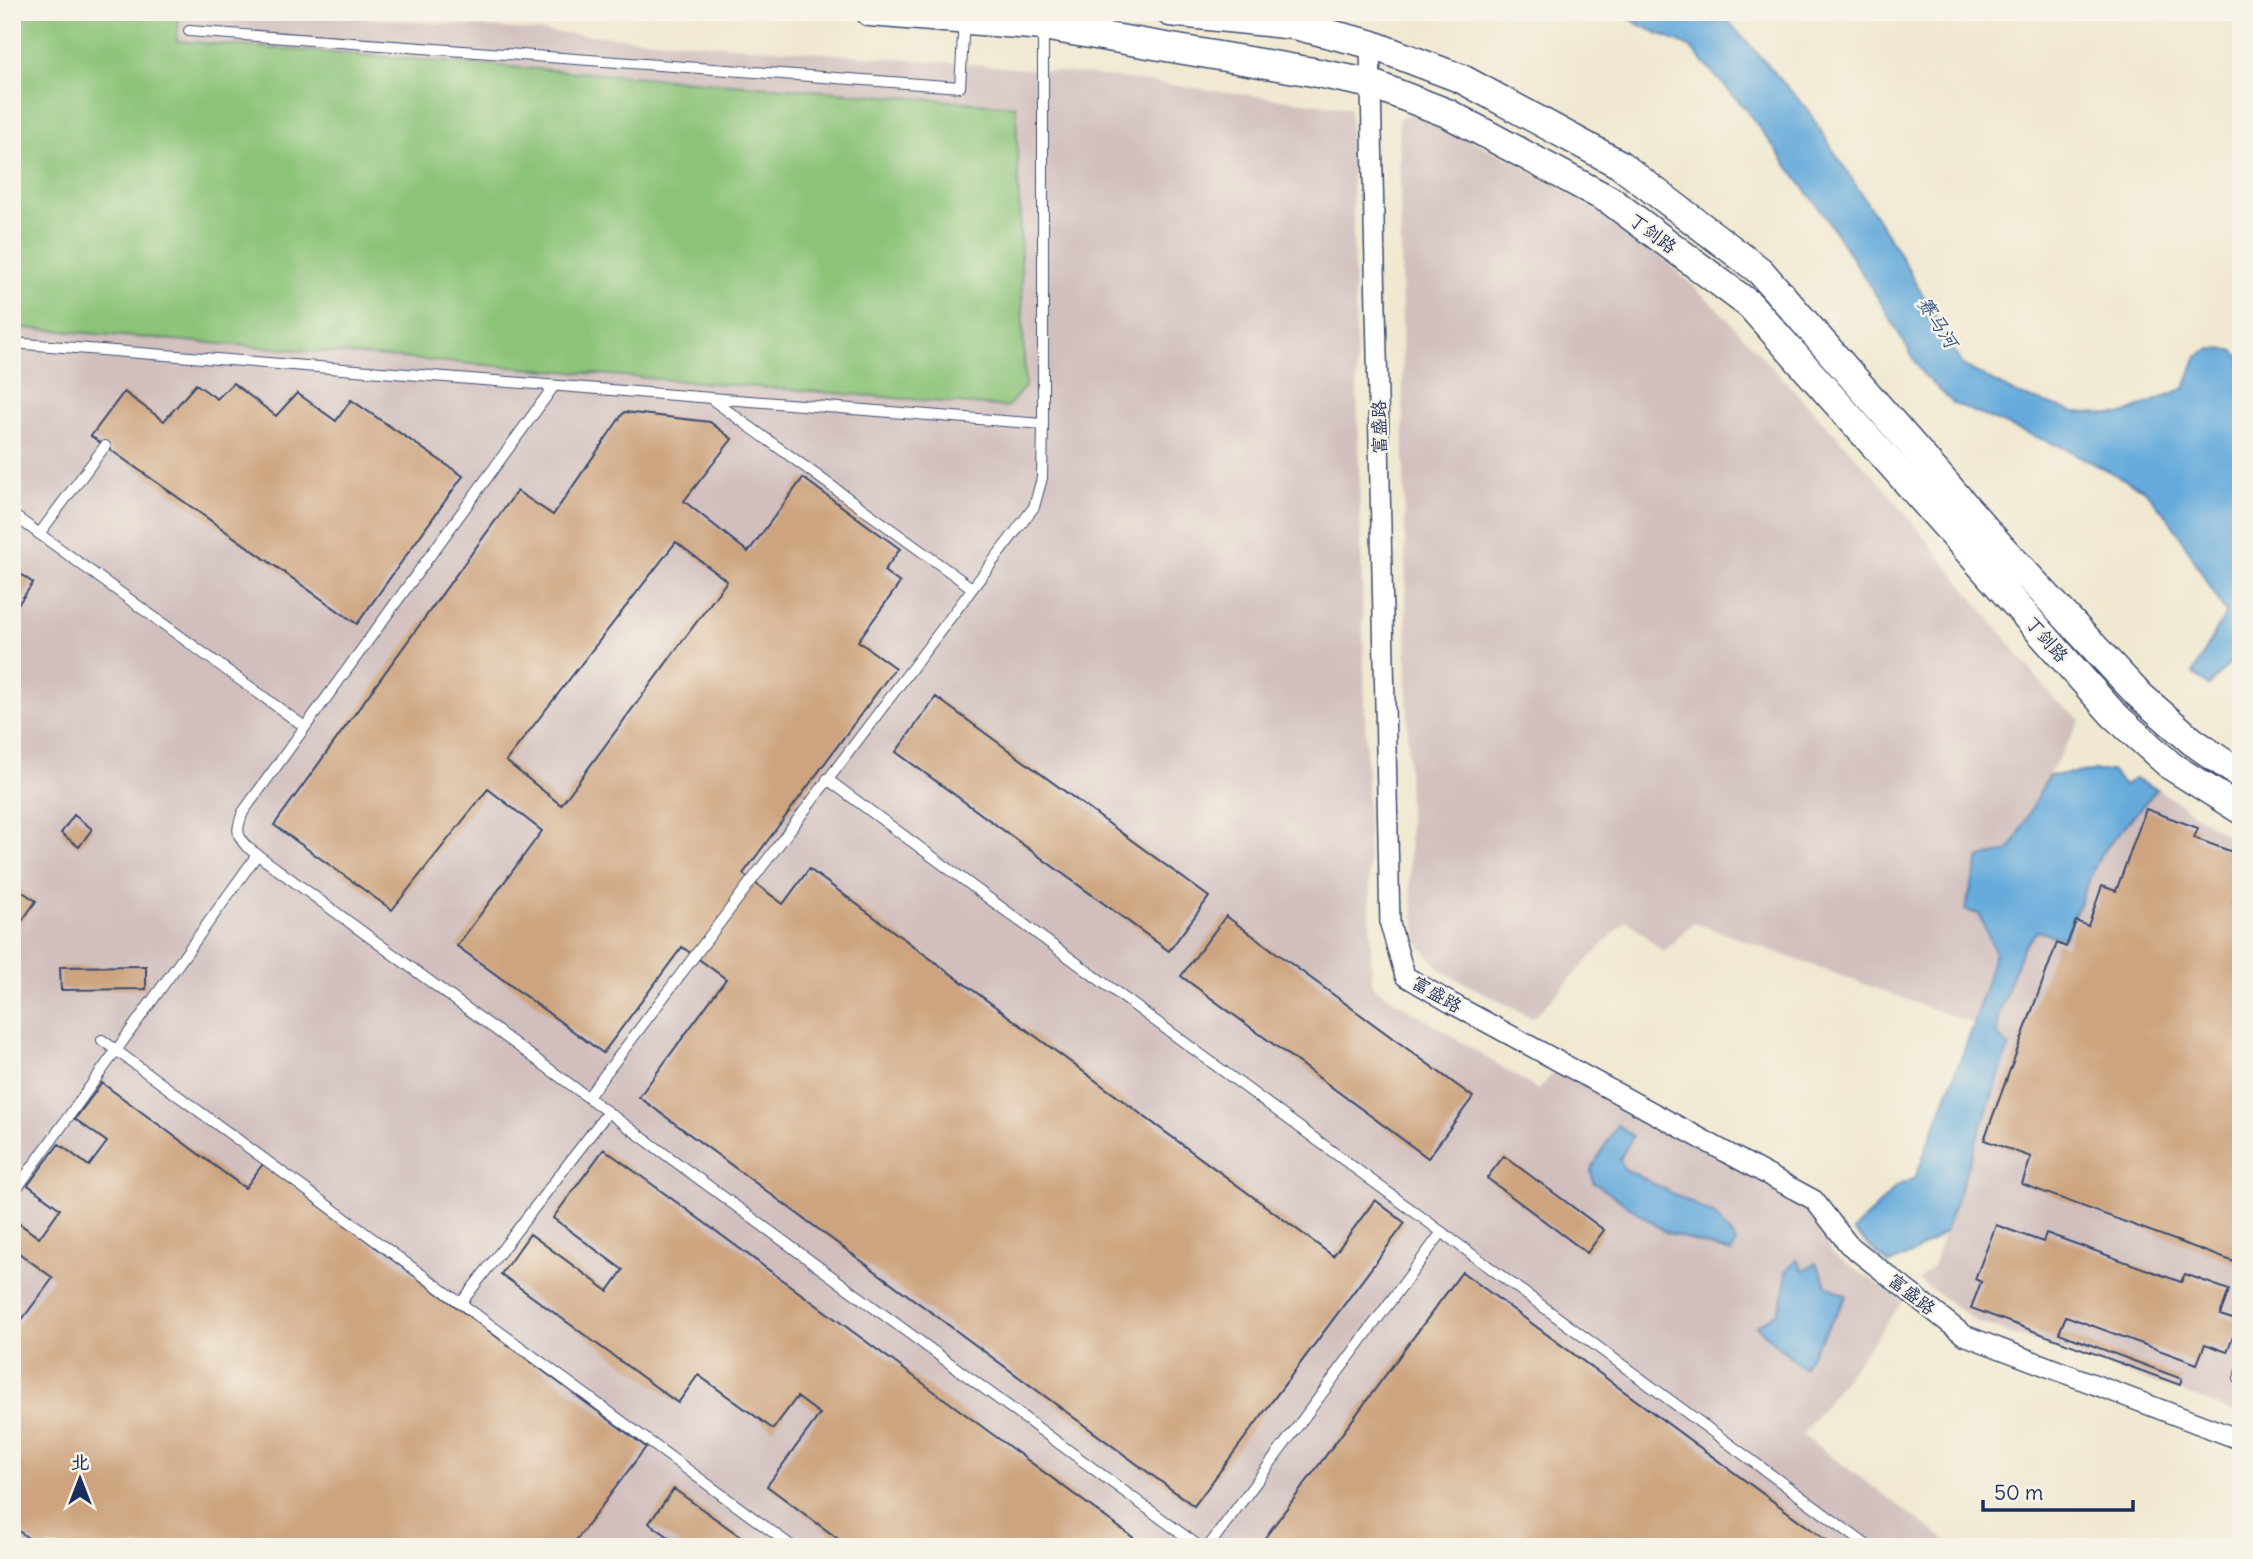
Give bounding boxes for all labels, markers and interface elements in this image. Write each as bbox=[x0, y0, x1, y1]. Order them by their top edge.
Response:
street label: 丁剑路 bbox=[1625, 208, 1681, 258]
water label: 赛马河 bbox=[1912, 292, 1965, 355]
street label: 富盛路 bbox=[1367, 400, 1391, 454]
street label: 丁剑路 bbox=[2021, 611, 2073, 667]
street label: 富盛路 bbox=[1408, 971, 1466, 1017]
street label: 富盛路 bbox=[1884, 1268, 1940, 1320]
north arrow bbox=[46, 1444, 116, 1514]
text: 北 bbox=[70, 1450, 90, 1474]
scale bar bbox=[1983, 1468, 2134, 1512]
text: 50 m bbox=[1994, 1479, 2043, 1506]

